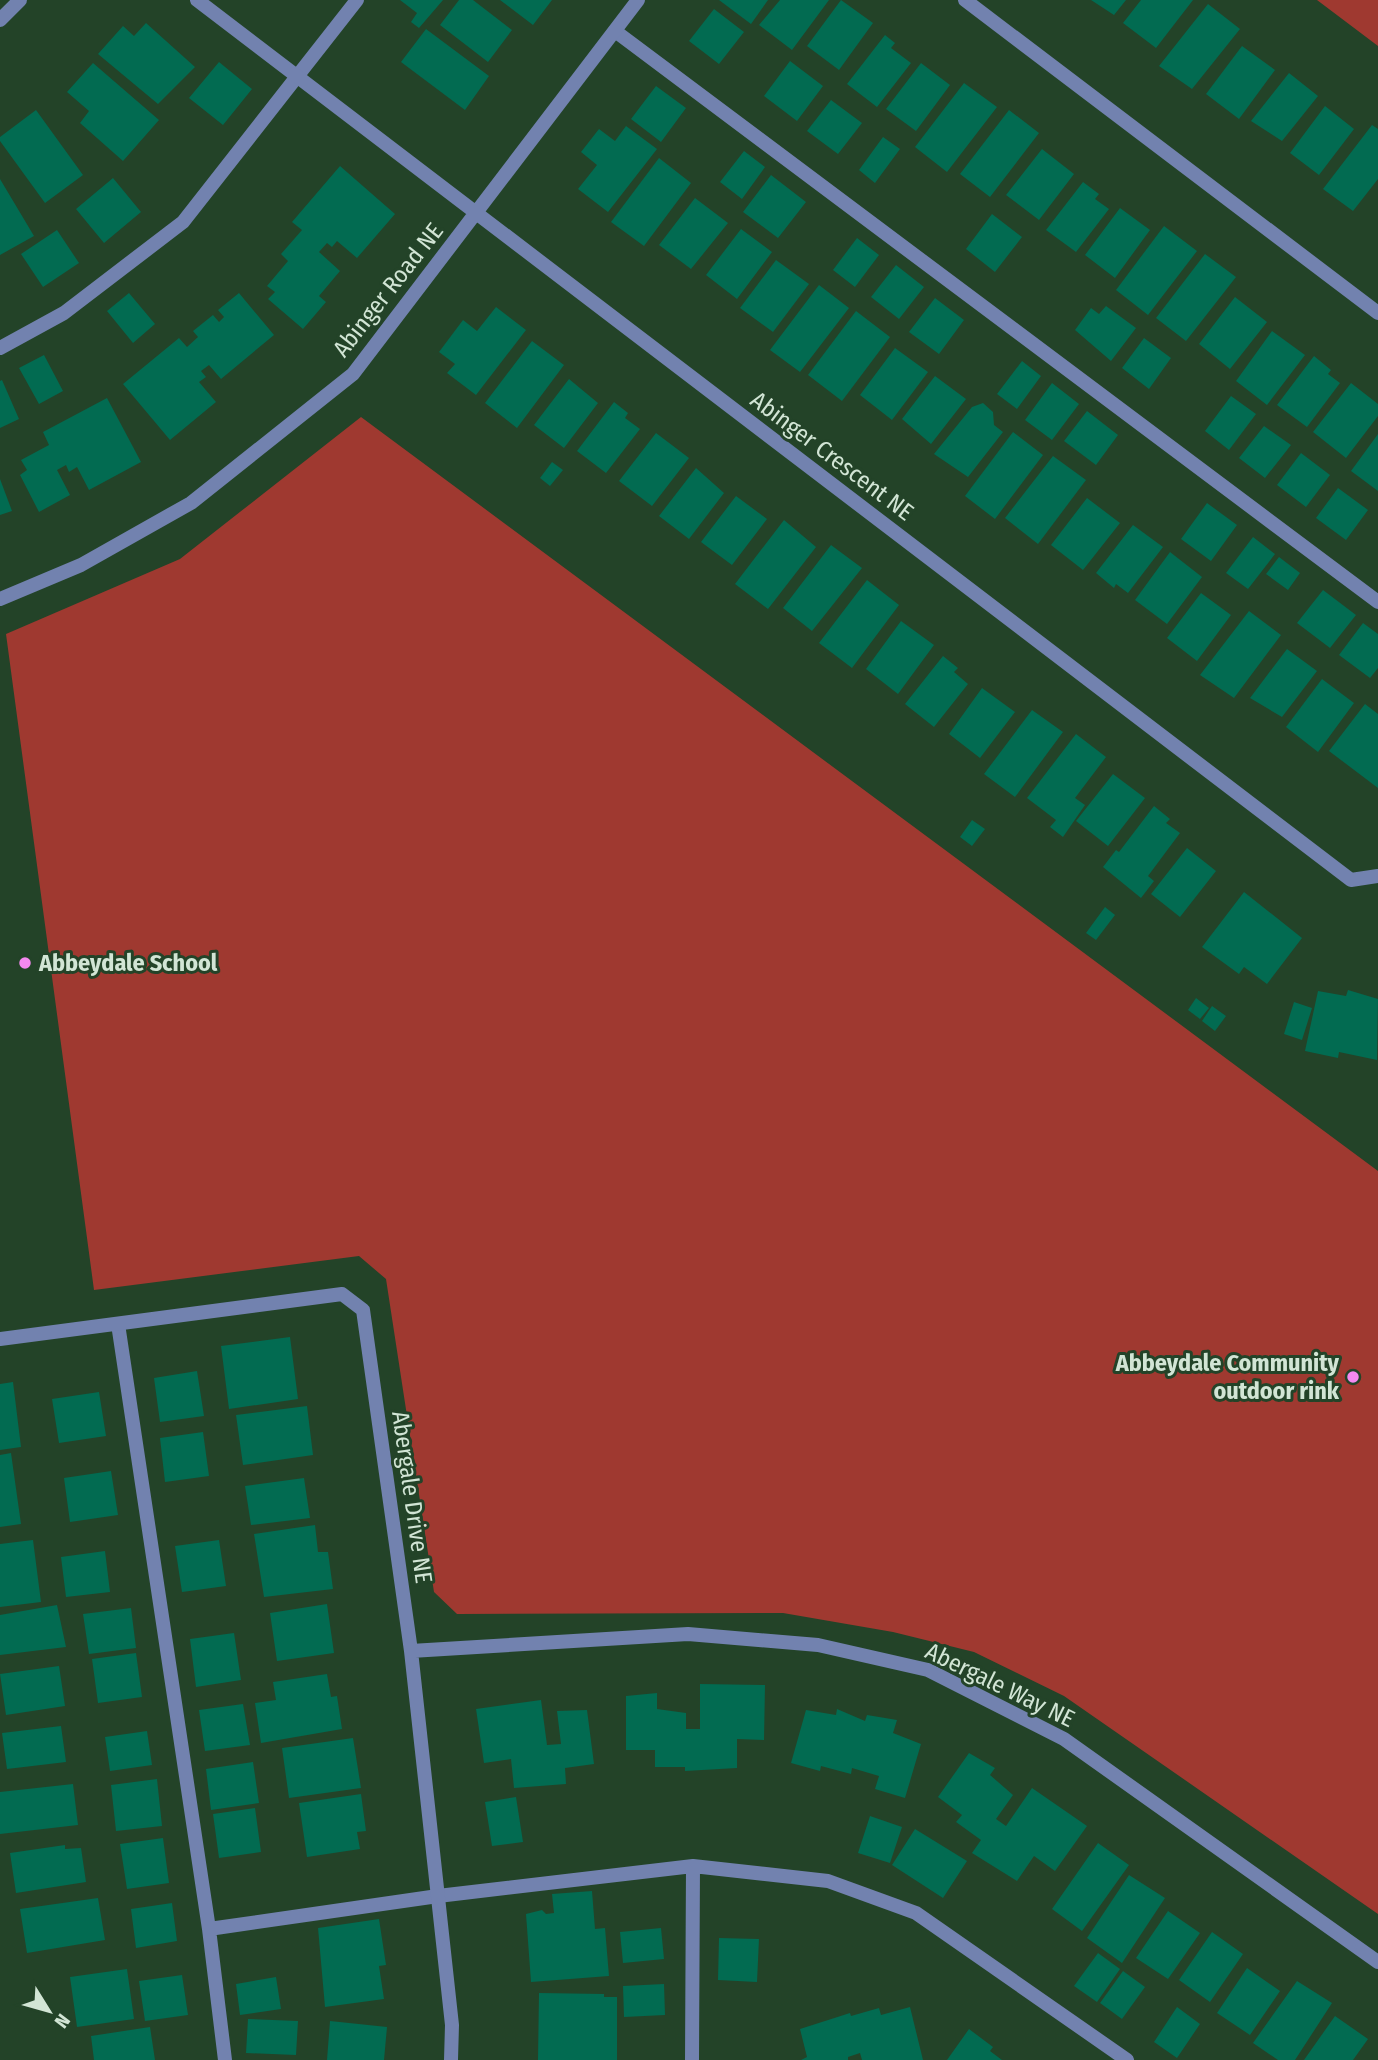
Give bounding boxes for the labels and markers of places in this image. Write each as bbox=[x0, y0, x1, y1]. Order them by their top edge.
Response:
place label: Abbeydale School bbox=[38, 949, 218, 977]
marker: Abbeydale School bbox=[17, 955, 33, 971]
place label: Abbeydale Community outdoor rink bbox=[1115, 1349, 1340, 1405]
marker: Abbeydale Community outdoor rink bbox=[1345, 1369, 1361, 1385]

